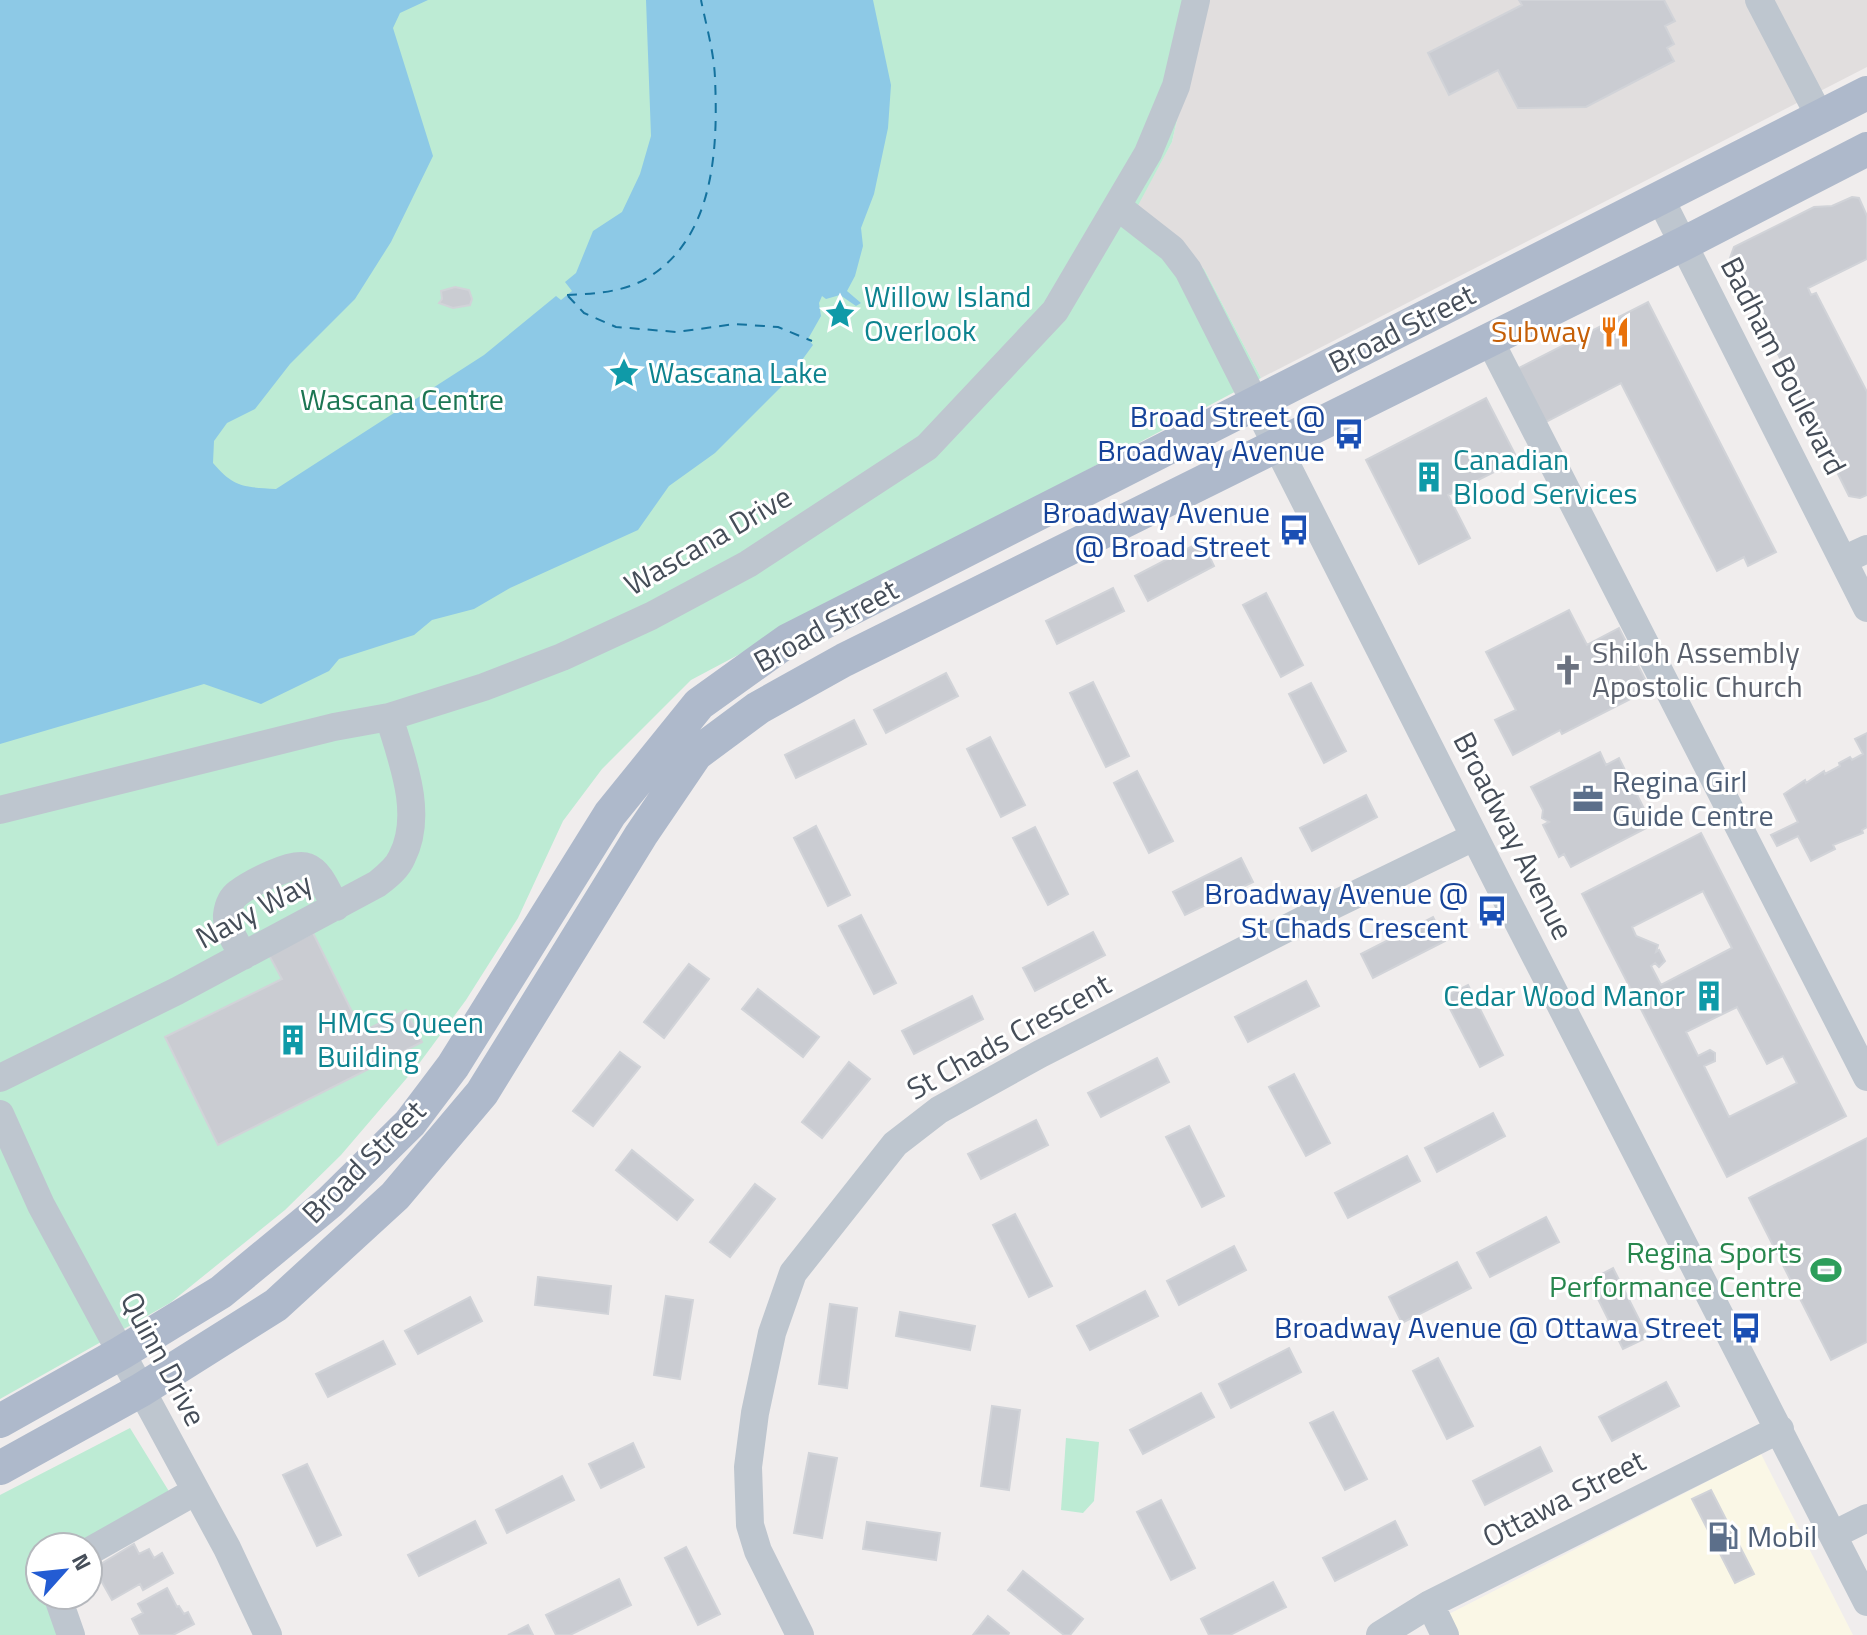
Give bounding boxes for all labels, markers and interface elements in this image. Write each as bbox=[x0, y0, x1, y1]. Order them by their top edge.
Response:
street label: Badham Boulevard bbox=[1709, 248, 1859, 483]
street label: Broad Street bbox=[1320, 271, 1483, 385]
place label: Willow Island Overlook bbox=[864, 273, 1031, 353]
place icon: Willow Island Overlook bbox=[823, 297, 857, 331]
place label: Subway bbox=[1491, 308, 1591, 354]
restaurant icon: Subway bbox=[1598, 315, 1632, 349]
place label: Wascana Lake bbox=[648, 349, 828, 395]
place icon: Wascana Lake bbox=[607, 356, 641, 390]
park label: Wascana Centre bbox=[300, 376, 504, 422]
place label: Broad Street @ Broadway Avenue bbox=[1097, 393, 1325, 473]
bus stop icon: Broad Street @ Broadway Avenue bbox=[1332, 417, 1366, 451]
place label: Canadian Blood Services bbox=[1453, 436, 1637, 516]
building icon: Canadian Blood Services bbox=[1412, 460, 1446, 494]
street label: Wascana Drive bbox=[615, 474, 800, 607]
place label: Broadway Avenue @ Broad Street bbox=[1042, 489, 1270, 569]
bus stop icon: Broadway Avenue @ Broad Street bbox=[1277, 513, 1311, 547]
street label: Broad Street bbox=[745, 566, 907, 684]
place label: Shiloh Assembly Apostolic Church bbox=[1592, 629, 1803, 709]
church icon: Shiloh Assembly Apostolic Church bbox=[1551, 653, 1585, 687]
street label: Broadway Avenue bbox=[1442, 724, 1586, 947]
place label: Regina Girl Guide Centre bbox=[1612, 758, 1774, 838]
office icon: Regina Girl Guide Centre bbox=[1571, 782, 1605, 816]
street label: Navy Way bbox=[187, 860, 320, 960]
place label: Broadway Avenue @ St Chads Crescent bbox=[1204, 870, 1468, 950]
bus stop icon: Broadway Avenue @ St Chads Crescent bbox=[1475, 894, 1509, 928]
street label: St Chads Crescent bbox=[898, 961, 1119, 1111]
place label: Cedar Wood Manor bbox=[1443, 972, 1685, 1018]
building icon: Cedar Wood Manor bbox=[1692, 979, 1726, 1013]
place label: HMCS Queen Building bbox=[317, 999, 484, 1079]
building icon: HMCS Queen Building bbox=[276, 1023, 310, 1057]
street label: Broad Street bbox=[291, 1088, 436, 1234]
place label: Regina Sports Performance Centre bbox=[1549, 1229, 1802, 1309]
sports icon: Regina Sports Performance Centre bbox=[1809, 1253, 1843, 1287]
street label: Quinn Drive bbox=[109, 1283, 219, 1434]
place label: Broadway Avenue @ Ottawa Street bbox=[1274, 1304, 1722, 1350]
bus stop icon: Broadway Avenue @ Ottawa Street bbox=[1729, 1311, 1763, 1345]
street label: Ottawa Street bbox=[1474, 1437, 1654, 1559]
place label: Mobil bbox=[1747, 1513, 1817, 1559]
fuel station icon: Mobil bbox=[1706, 1520, 1740, 1554]
north arrow bbox=[24, 1531, 104, 1611]
text: N bbox=[63, 1547, 100, 1576]

